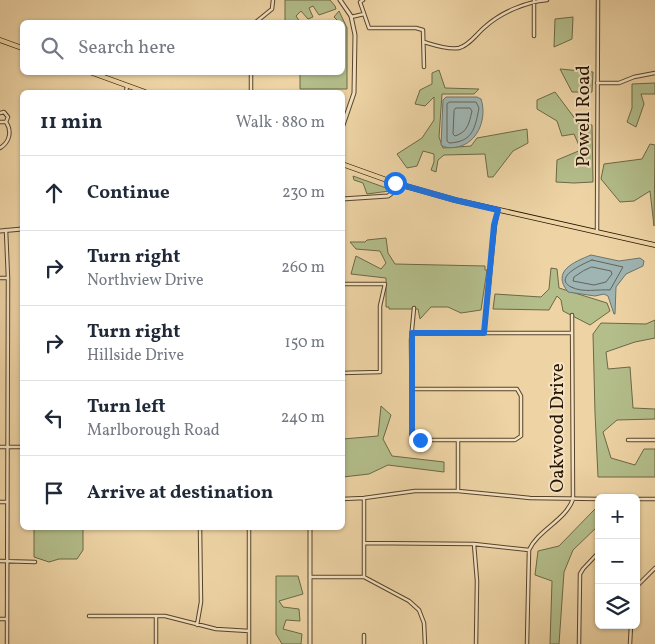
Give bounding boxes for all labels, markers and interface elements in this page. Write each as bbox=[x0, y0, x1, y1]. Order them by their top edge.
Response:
search box bbox=[20, 20, 345, 75]
icon: search bbox=[38, 34, 66, 62]
text: Search here bbox=[78, 35, 175, 61]
street label: Powell Road bbox=[571, 65, 597, 167]
text: 11 min bbox=[40, 108, 103, 137]
text: Walk · 880 m bbox=[236, 112, 325, 134]
route start bbox=[384, 172, 407, 195]
icon: ahead bbox=[40, 179, 68, 207]
text: Continue bbox=[87, 180, 170, 206]
text: 230 m bbox=[282, 182, 325, 204]
text: Turn right bbox=[87, 244, 180, 270]
icon: right bbox=[40, 254, 68, 282]
text: 260 m bbox=[281, 257, 325, 279]
text: Northview Drive bbox=[87, 270, 203, 292]
text: Turn right bbox=[87, 319, 180, 345]
icon: right bbox=[40, 329, 68, 357]
text: 150 m bbox=[284, 332, 325, 354]
text: Hillside Drive bbox=[87, 345, 184, 367]
street label: Oakwood Drive bbox=[545, 363, 571, 493]
text: Turn left bbox=[87, 394, 166, 420]
icon: left bbox=[40, 404, 68, 432]
text: 240 m bbox=[281, 407, 325, 429]
text: Marlborough Road bbox=[87, 420, 220, 442]
route end bbox=[409, 429, 432, 452]
icon: arrive bbox=[40, 479, 68, 507]
text: Arrive at destination bbox=[87, 480, 273, 506]
map controls bbox=[595, 494, 640, 629]
button: + bbox=[595, 494, 640, 539]
button: − bbox=[595, 539, 640, 584]
button: layers bbox=[595, 584, 640, 629]

